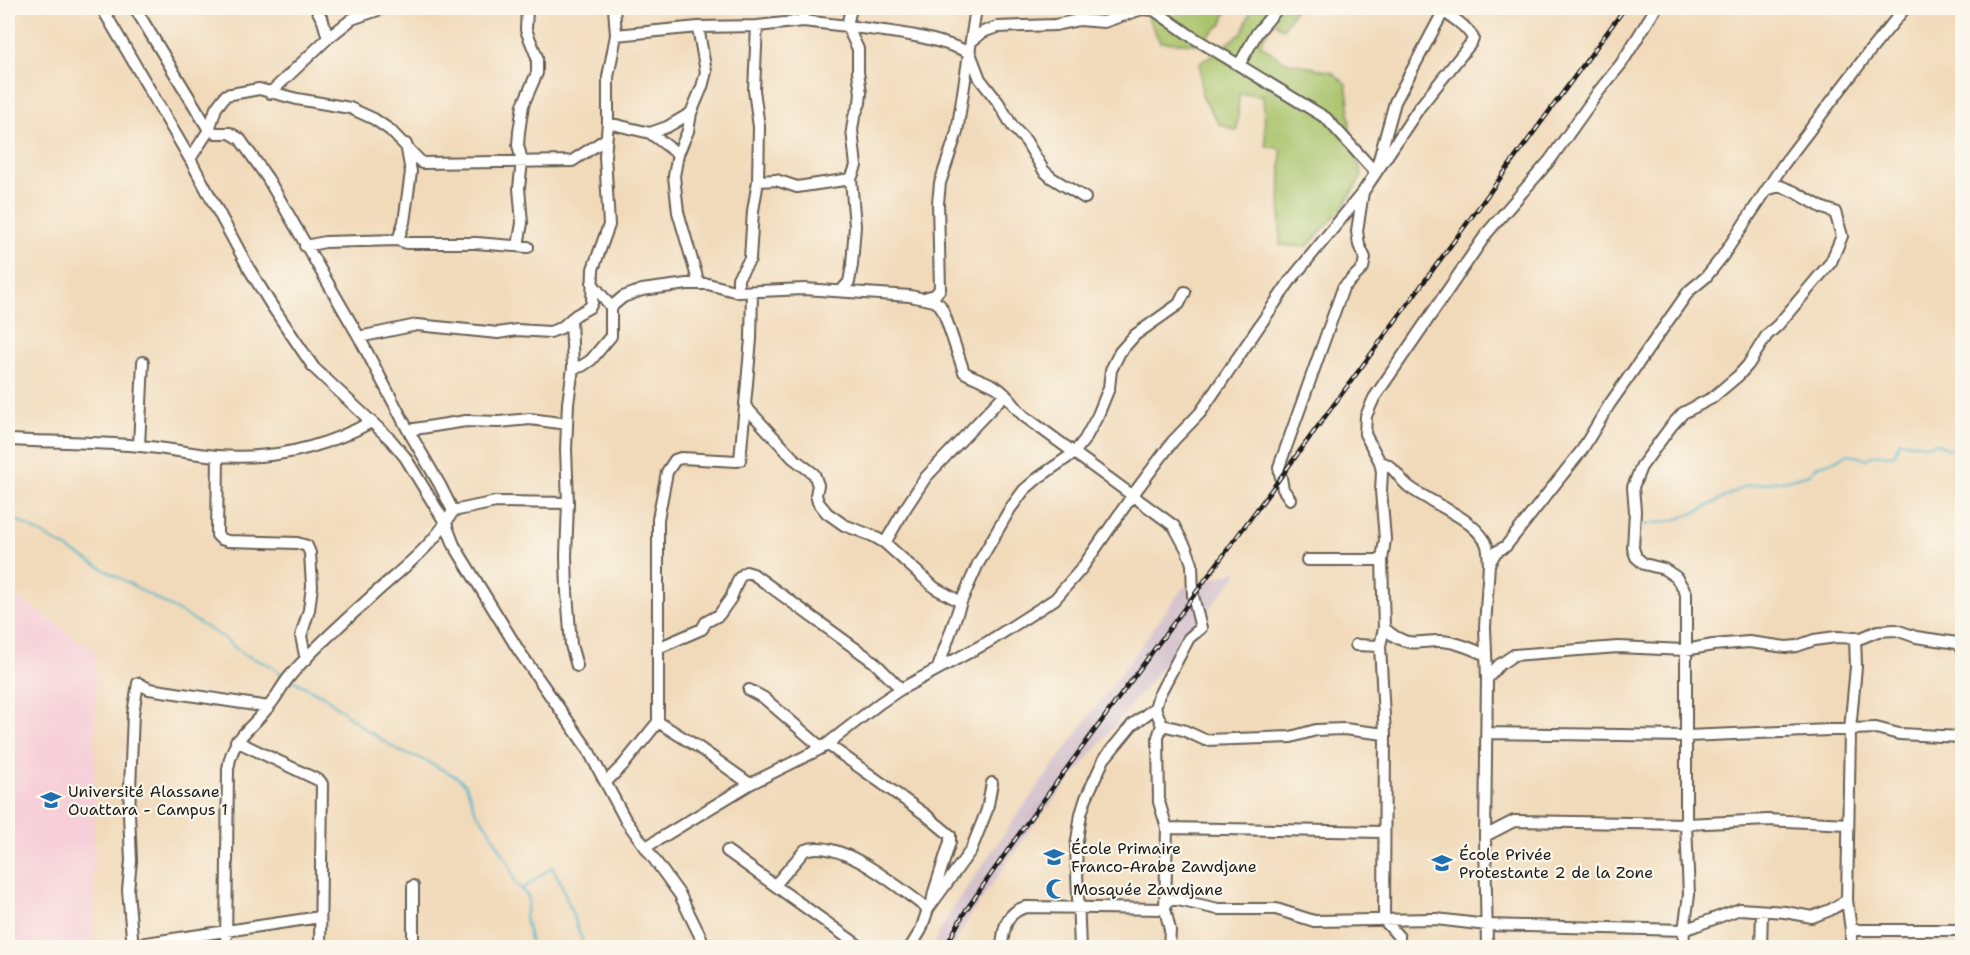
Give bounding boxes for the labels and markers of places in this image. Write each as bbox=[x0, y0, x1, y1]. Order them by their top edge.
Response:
place label: Université Alassane Ouattara - Campus 1 bbox=[68, 781, 228, 820]
school or university icon: Université Alassane Ouattara - Campus 1 bbox=[39, 788, 63, 812]
place label: École Primaire Franco-Arabe Zawdjane bbox=[1071, 838, 1257, 877]
place label: École Privée Protestante 2 de la Zone bbox=[1459, 844, 1653, 883]
school or university icon: École Primaire Franco-Arabe Zawdjane bbox=[1042, 845, 1066, 869]
school or university icon: École Privée Protestante 2 de la Zone bbox=[1430, 851, 1454, 875]
mosque icon: Mosquée Zawdjane bbox=[1044, 877, 1068, 901]
place label: Mosquée Zawdjane bbox=[1073, 879, 1223, 900]

